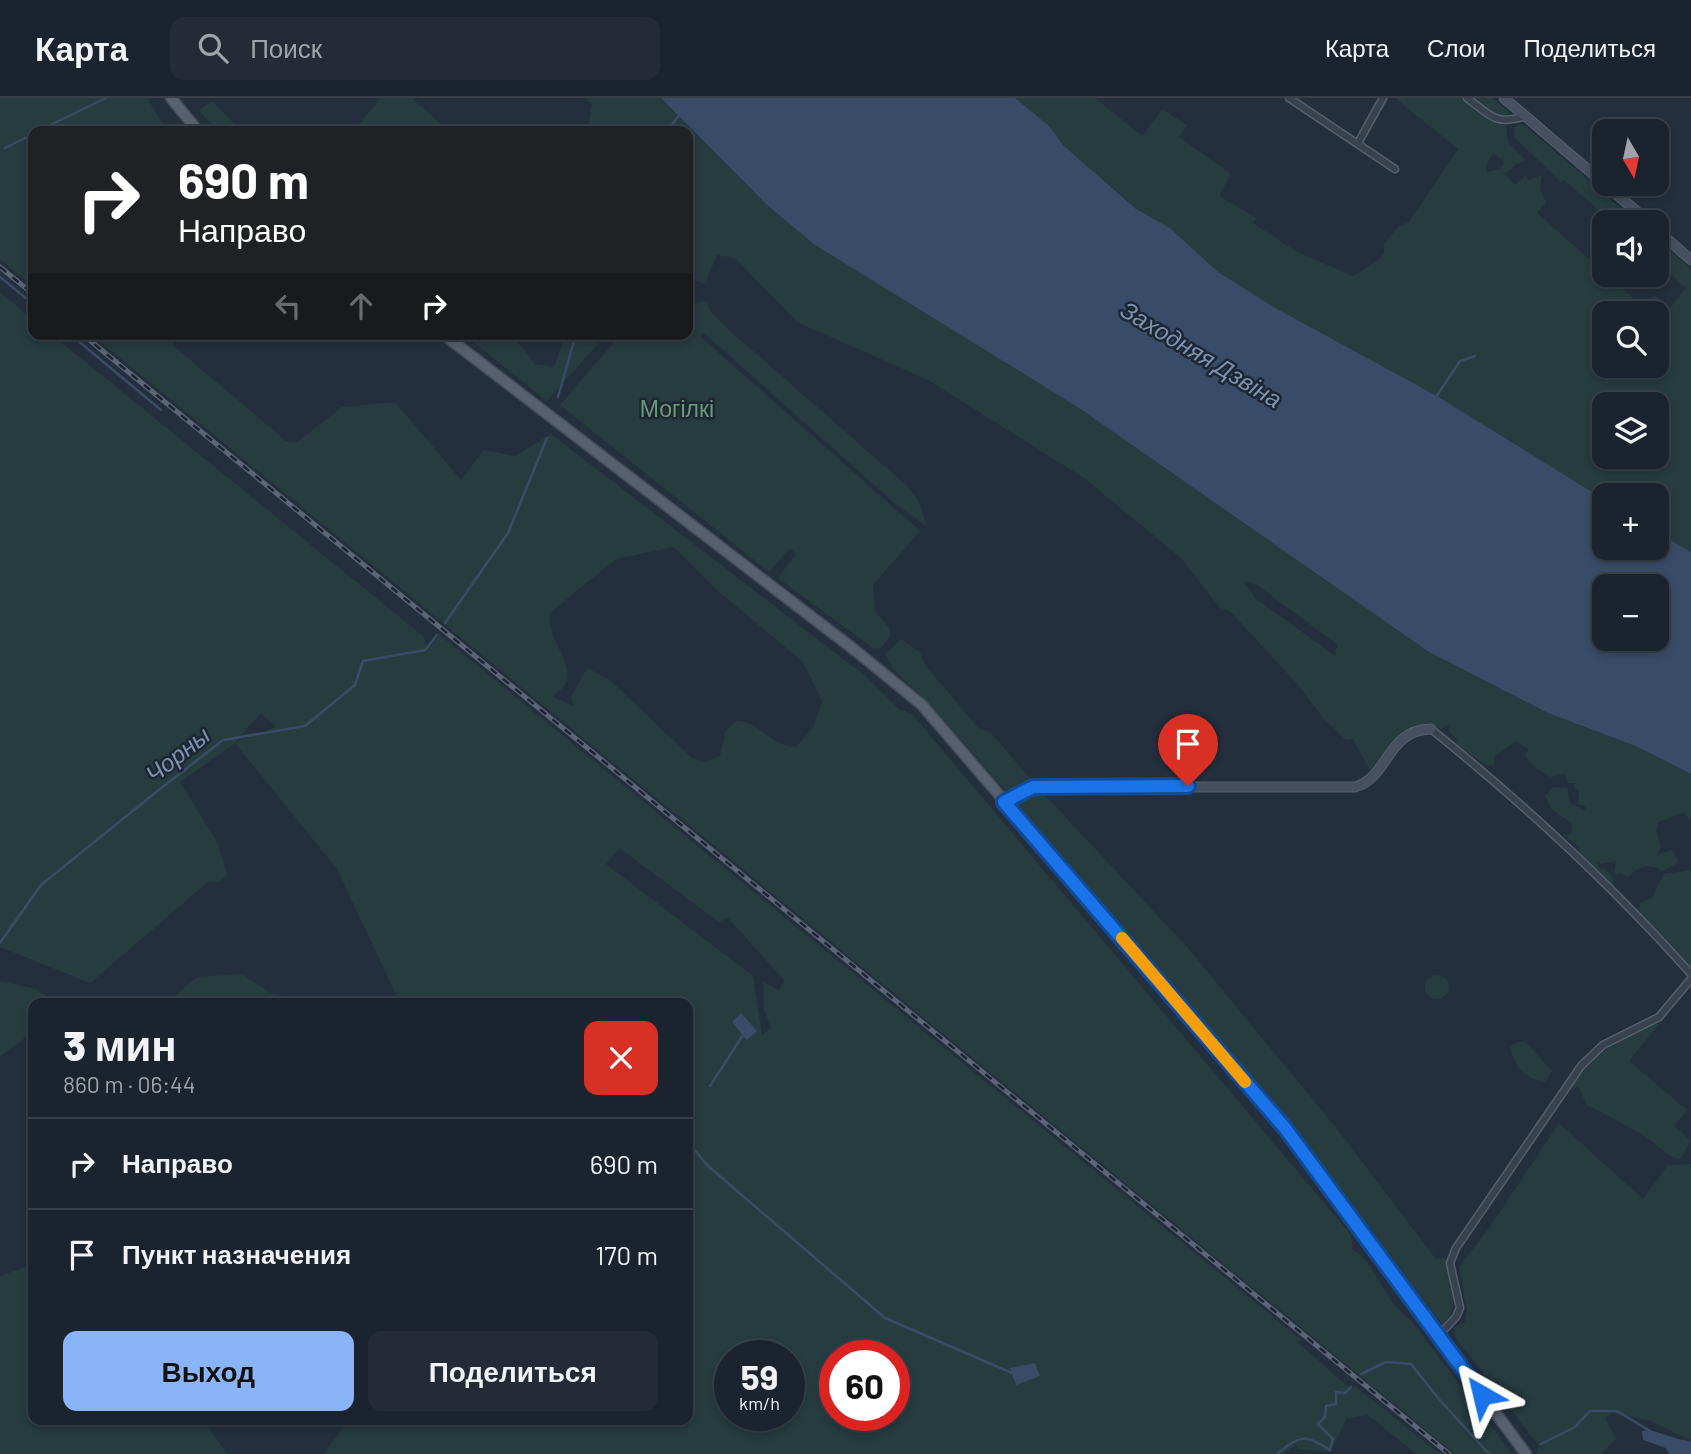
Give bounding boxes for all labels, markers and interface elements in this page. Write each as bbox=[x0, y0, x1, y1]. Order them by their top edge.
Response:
search box bbox=[170, 17, 660, 80]
text: Карта bbox=[35, 28, 128, 68]
icon: search bbox=[194, 29, 232, 67]
text: Поиск bbox=[250, 32, 322, 63]
text: Карта bbox=[1325, 33, 1389, 62]
text: Слои bbox=[1427, 33, 1485, 62]
text: Поделиться bbox=[1523, 33, 1656, 62]
north arrow bbox=[1592, 119, 1670, 196]
map controls bbox=[1592, 119, 1669, 651]
text: 690 m bbox=[178, 150, 309, 209]
icon: right bbox=[63, 154, 154, 245]
text: Направо bbox=[178, 210, 306, 248]
button: sound bbox=[1592, 210, 1669, 287]
icon: left bbox=[269, 287, 307, 325]
icon: ahead bbox=[342, 287, 380, 325]
icon: right bbox=[415, 287, 453, 325]
water label: Заходняя Дзвіна bbox=[1116, 294, 1288, 413]
button: search bbox=[1592, 301, 1669, 378]
button: layers bbox=[1592, 392, 1669, 469]
park label: Могілкі bbox=[640, 394, 714, 422]
button: + bbox=[1592, 483, 1669, 560]
button: − bbox=[1592, 574, 1669, 651]
pin bbox=[1158, 714, 1218, 786]
water label: Чорны bbox=[139, 719, 215, 788]
icon: arrive bbox=[1169, 725, 1207, 763]
text: 3 мин bbox=[63, 1019, 177, 1069]
button: close bbox=[584, 1021, 658, 1095]
text: 860 m · 06:44 bbox=[63, 1070, 195, 1098]
icon: right bbox=[63, 1145, 101, 1183]
text: Направо bbox=[122, 1147, 233, 1178]
text: 690 m bbox=[590, 1148, 658, 1179]
icon: arrive bbox=[63, 1236, 101, 1274]
text: Пункт назначения bbox=[122, 1238, 351, 1269]
text: 170 m bbox=[595, 1239, 658, 1270]
button: Выход bbox=[63, 1331, 354, 1411]
button: Поделиться bbox=[368, 1331, 658, 1411]
speed limit sign: 60 bbox=[819, 1340, 910, 1431]
text: 59 bbox=[741, 1355, 778, 1397]
position arrow bbox=[1445, 1358, 1519, 1432]
text: km/h bbox=[739, 1392, 780, 1414]

